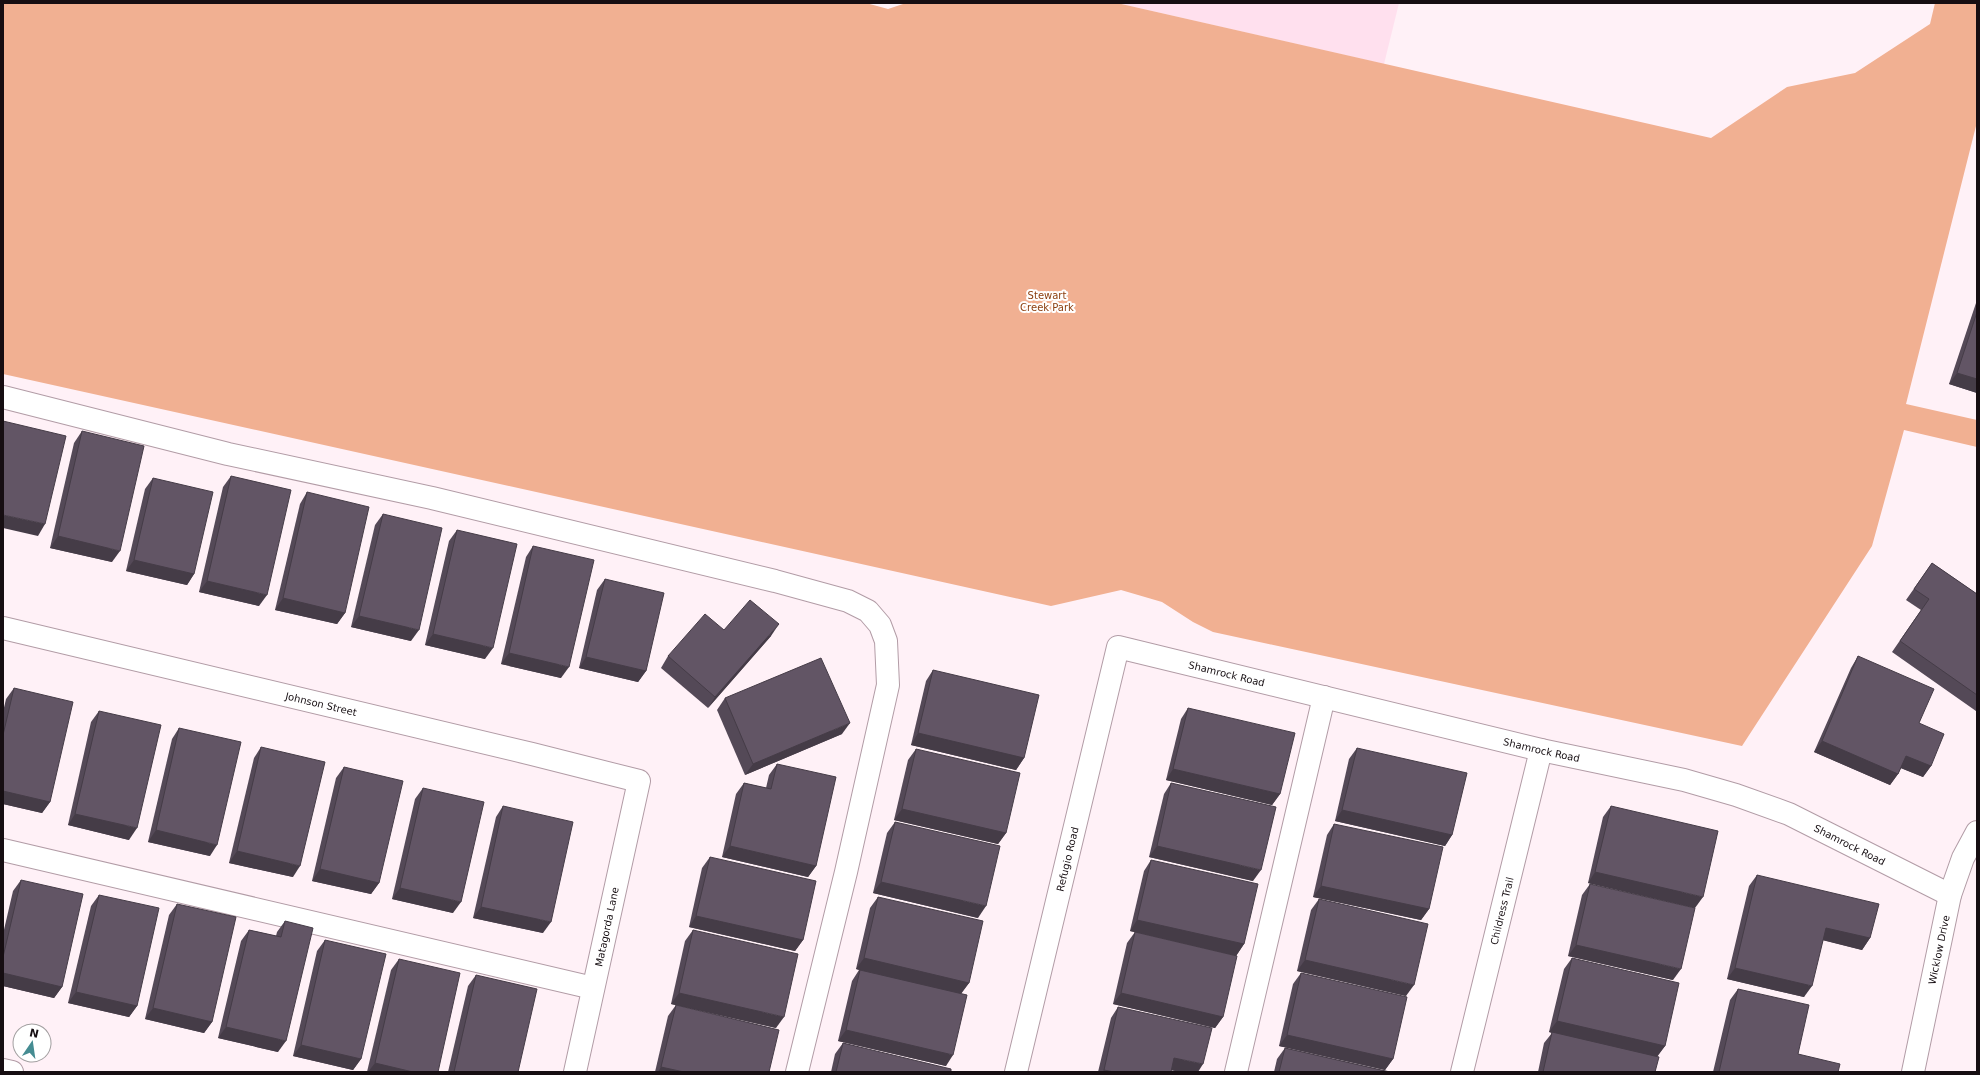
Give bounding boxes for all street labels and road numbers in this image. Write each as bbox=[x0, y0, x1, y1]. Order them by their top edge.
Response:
street label: Shamrock Road bbox=[1187, 659, 1266, 688]
street label: Johnson Street bbox=[283, 690, 358, 718]
street label: Shamrock Road bbox=[1502, 736, 1581, 764]
street label: Shamrock Road bbox=[1812, 822, 1887, 867]
street label: Refugio Road bbox=[1054, 826, 1080, 892]
street label: Childress Trail bbox=[1488, 876, 1515, 946]
street label: Matagorda Lane bbox=[593, 886, 621, 968]
street label: Wicklow Drive bbox=[1926, 914, 1951, 985]

